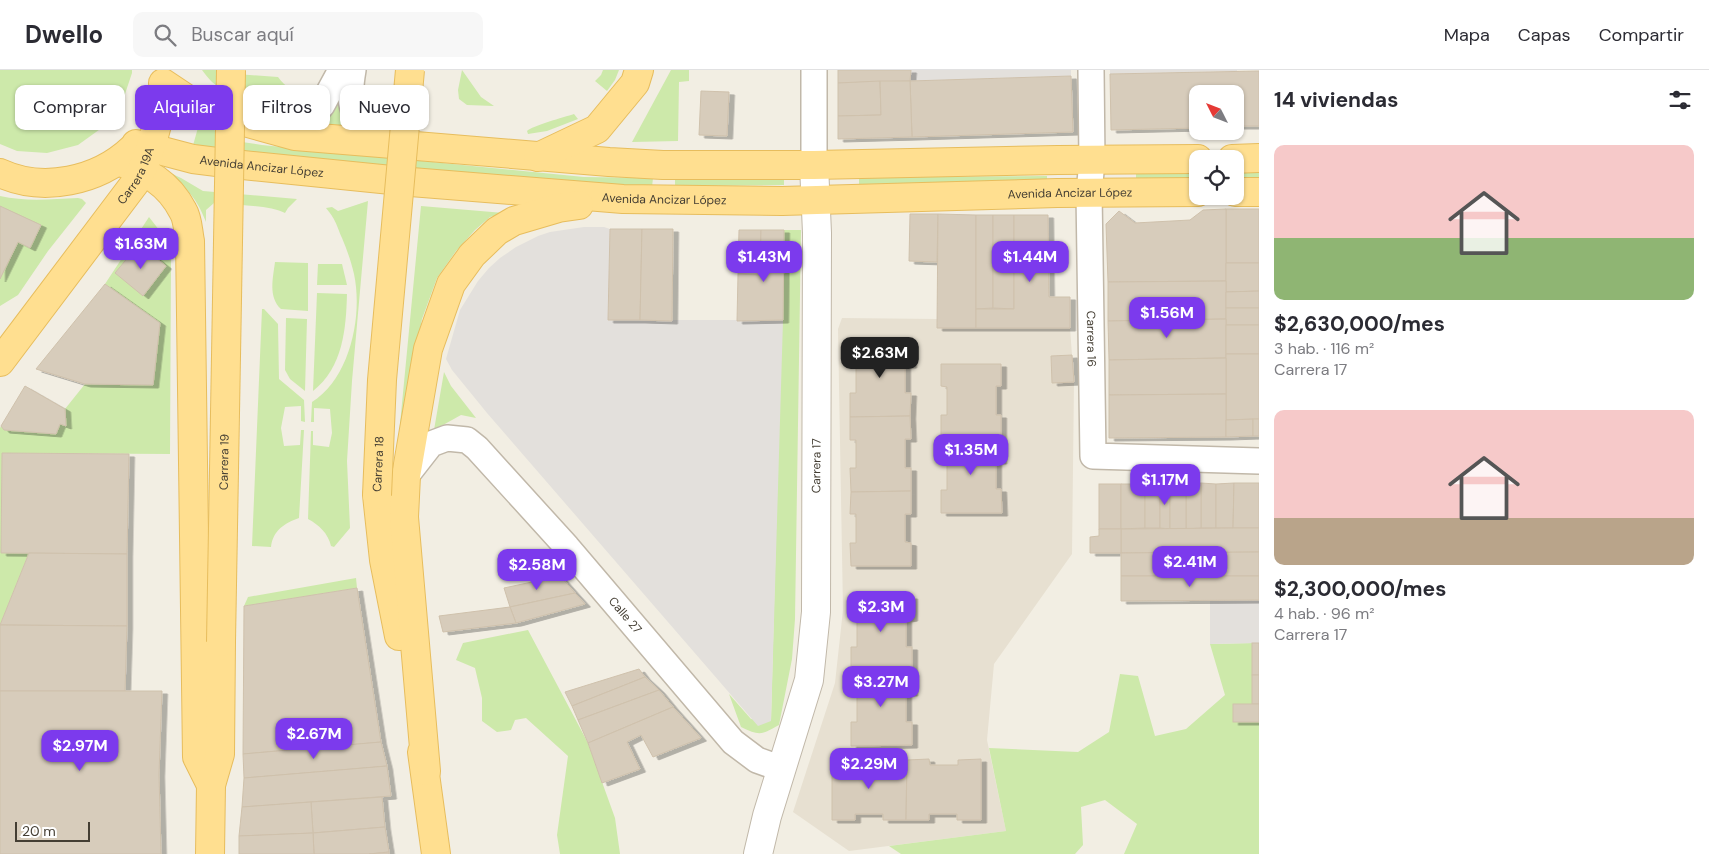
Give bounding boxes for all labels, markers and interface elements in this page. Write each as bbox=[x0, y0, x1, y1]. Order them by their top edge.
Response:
search box bbox=[133, 12, 483, 57]
text: Dwello bbox=[25, 19, 103, 50]
icon: search bbox=[151, 21, 179, 49]
text: Buscar aquí bbox=[191, 22, 294, 47]
text: Mapa bbox=[1444, 23, 1490, 47]
text: Capas bbox=[1518, 23, 1571, 47]
text: Compartir bbox=[1599, 23, 1684, 47]
chip: Comprar bbox=[15, 85, 125, 130]
chip: Alquilar bbox=[135, 85, 233, 130]
chip: Filtros bbox=[243, 85, 330, 130]
chip: Nuevo bbox=[340, 85, 429, 130]
north arrow bbox=[1189, 85, 1244, 140]
map controls bbox=[1189, 85, 1244, 205]
text: 14 viviendas bbox=[1274, 86, 1398, 114]
icon: filters bbox=[1666, 86, 1694, 114]
street label: Carrera 19A bbox=[114, 145, 158, 208]
button: locate bbox=[1189, 150, 1244, 205]
street label: Avenida Ancizar López bbox=[199, 152, 324, 181]
icon: home bbox=[1439, 178, 1529, 268]
street label: Avenida Ancizar López bbox=[1008, 184, 1132, 202]
street label: Avenida Ancizar López bbox=[601, 189, 727, 208]
pin: $1.63M bbox=[100, 228, 182, 270]
text: $1.63M bbox=[114, 233, 168, 254]
pin: $1.43M bbox=[723, 240, 805, 283]
pin: $1.44M bbox=[989, 240, 1071, 283]
text: $1.43M bbox=[737, 246, 791, 267]
text: $1.44M bbox=[1003, 246, 1057, 267]
pin: $1.56M bbox=[1126, 296, 1208, 339]
text: $1.56M bbox=[1140, 302, 1194, 323]
text: $2,630,000/mes bbox=[1274, 310, 1445, 338]
street label: Carrera 16 bbox=[1083, 311, 1100, 367]
pin: $2.63M bbox=[839, 336, 921, 379]
text: 3 hab. · 116 m² bbox=[1274, 338, 1374, 359]
text: $2.63M bbox=[852, 342, 908, 363]
text: Carrera 17 bbox=[1274, 359, 1347, 380]
street label: Carrera 19 bbox=[216, 434, 233, 490]
pin: $1.35M bbox=[930, 434, 1012, 476]
street label: Carrera 18 bbox=[369, 436, 388, 492]
street label: Carrera 17 bbox=[808, 438, 824, 493]
text: $1.35M bbox=[944, 439, 998, 460]
icon: home bbox=[1439, 443, 1529, 533]
pin: $1.17M bbox=[1124, 464, 1206, 506]
text: $1.17M bbox=[1141, 469, 1189, 490]
pin: $2.41M bbox=[1149, 546, 1231, 588]
pin: $2.58M bbox=[496, 548, 578, 591]
text: $2.41M bbox=[1163, 551, 1217, 572]
text: $2.58M bbox=[508, 554, 566, 575]
text: $2,300,000/mes bbox=[1274, 575, 1446, 603]
pin: $2.3M bbox=[846, 590, 916, 633]
street label: Calle 27 bbox=[605, 593, 645, 637]
text: $2.3M bbox=[858, 596, 904, 617]
text: 4 hab. · 96 m² bbox=[1274, 603, 1375, 624]
text: Carrera 17 bbox=[1274, 624, 1347, 645]
pin: $3.27M bbox=[840, 666, 922, 708]
text: $3.27M bbox=[853, 671, 909, 692]
pin: $2.67M bbox=[273, 718, 355, 760]
text: $2.67M bbox=[286, 723, 342, 744]
pin: $2.97M bbox=[39, 730, 121, 772]
text: $2.97M bbox=[52, 735, 108, 756]
pin: $2.29M bbox=[828, 748, 910, 790]
text: $2.29M bbox=[841, 753, 897, 774]
scale bar bbox=[15, 819, 90, 842]
text: 20 m bbox=[22, 822, 56, 840]

